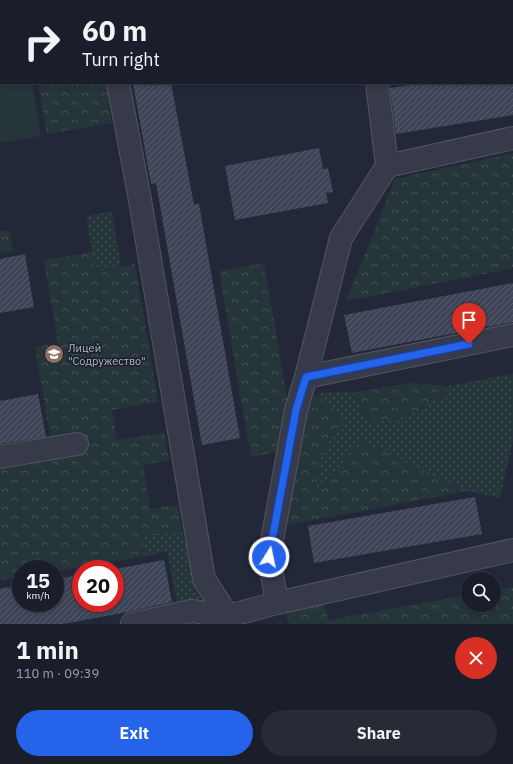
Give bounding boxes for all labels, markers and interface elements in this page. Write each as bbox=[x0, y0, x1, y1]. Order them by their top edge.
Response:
text: 60 m bbox=[82, 12, 147, 49]
icon: right bbox=[16, 16, 68, 68]
text: Turn right bbox=[82, 48, 160, 71]
pin bbox=[452, 303, 486, 344]
icon: arrive bbox=[458, 309, 480, 331]
place label: Лицей "Содружество" bbox=[68, 341, 146, 368]
school or university icon: Лицей "Содружество" bbox=[43, 343, 65, 365]
position arrow bbox=[248, 536, 290, 578]
speed limit sign: 20 bbox=[72, 560, 124, 612]
text: 15 bbox=[26, 567, 50, 594]
map controls bbox=[461, 572, 501, 612]
button: search bbox=[461, 572, 501, 612]
text: km/h bbox=[26, 589, 50, 602]
text: 1 min bbox=[16, 634, 79, 666]
button: close bbox=[455, 637, 497, 679]
text: 110 m · 09:39 bbox=[16, 665, 99, 682]
button: Exit bbox=[16, 710, 253, 756]
button: Share bbox=[261, 710, 497, 756]

